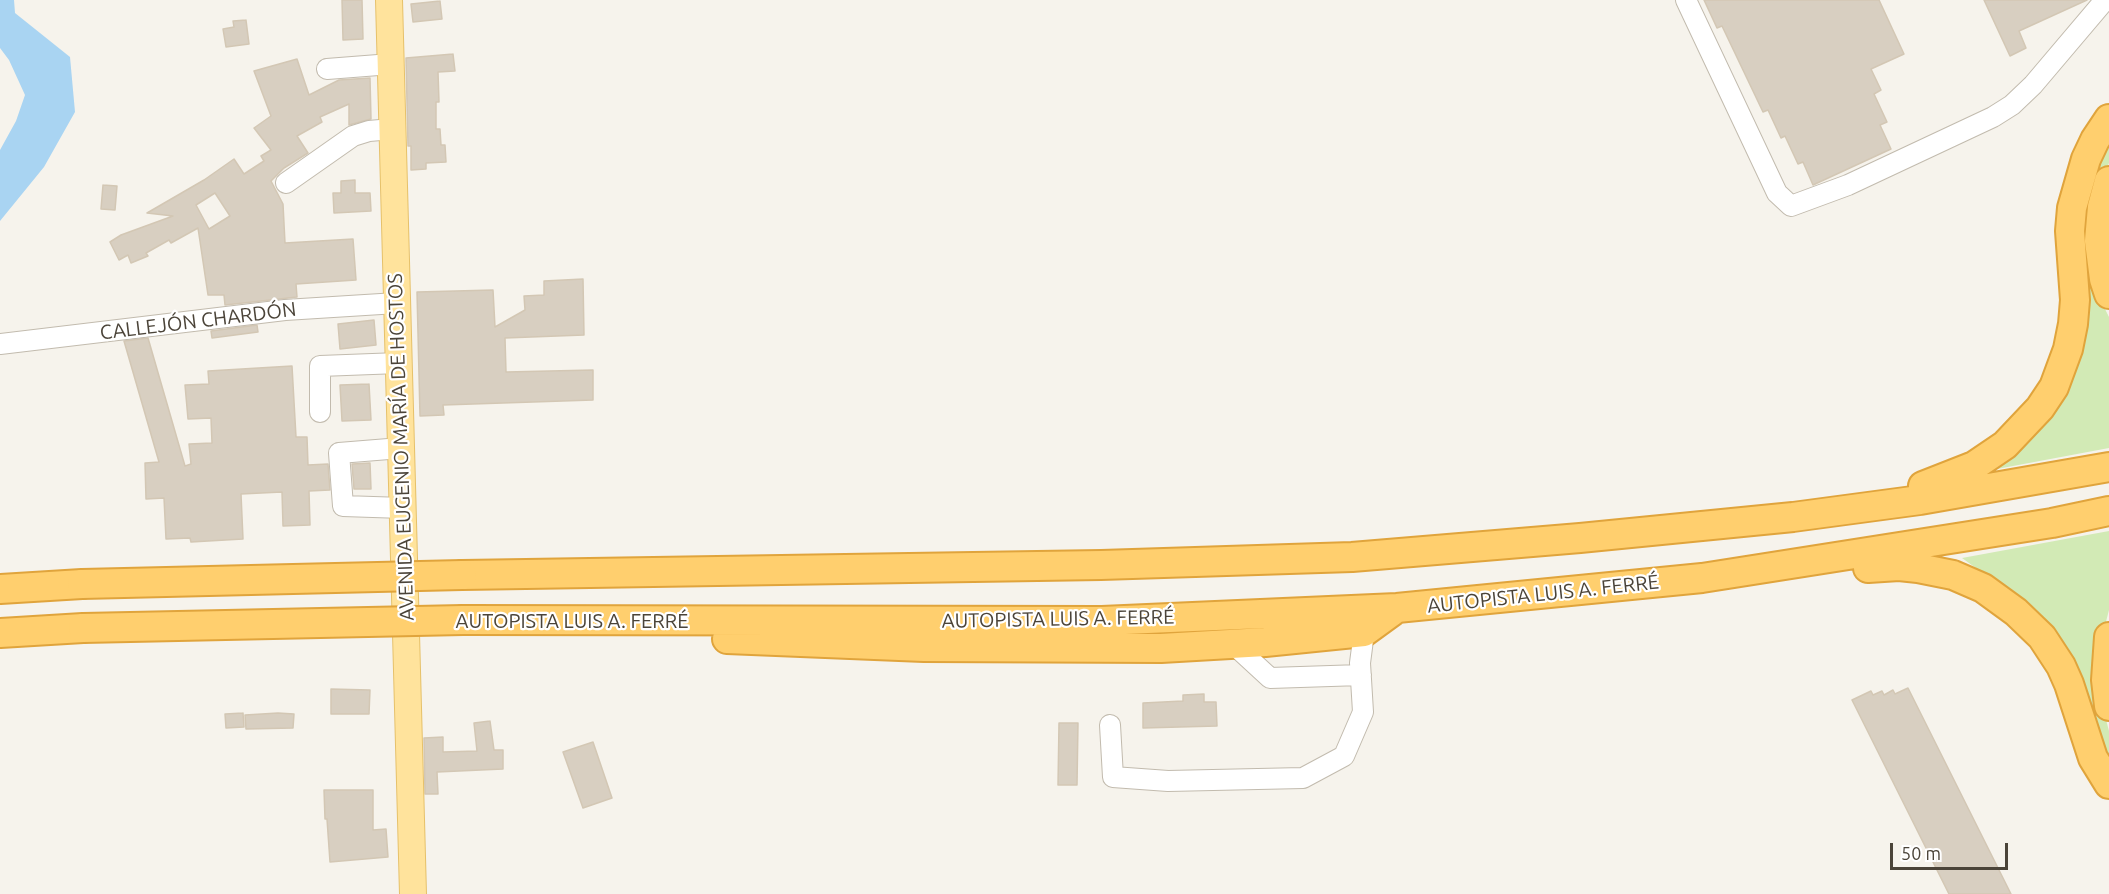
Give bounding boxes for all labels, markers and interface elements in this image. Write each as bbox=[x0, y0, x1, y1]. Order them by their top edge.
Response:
street label: AVENIDA EUGENIO MARÍA DE HOSTOS bbox=[383, 273, 419, 621]
street label: CALLEJÓN CHARDÓN bbox=[99, 297, 297, 345]
street label: AUTOPISTA LUIS A. FERRÉ bbox=[1426, 570, 1660, 618]
street label: AUTOPISTA LUIS A. FERRÉ bbox=[941, 605, 1175, 633]
street label: AUTOPISTA LUIS A. FERRÉ bbox=[456, 609, 688, 633]
scale bar bbox=[1893, 831, 2012, 869]
text: 50 m bbox=[1901, 843, 1941, 863]

